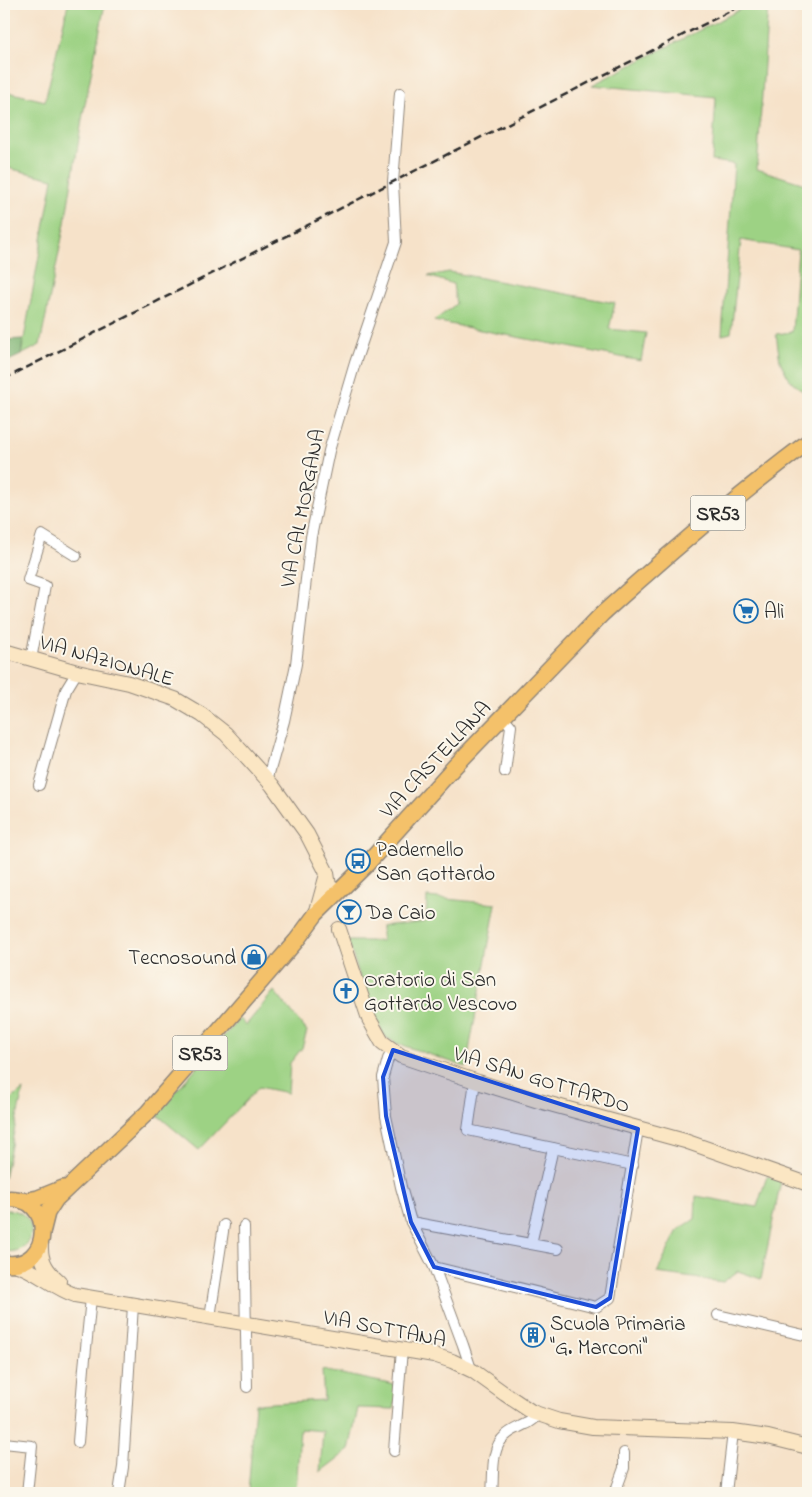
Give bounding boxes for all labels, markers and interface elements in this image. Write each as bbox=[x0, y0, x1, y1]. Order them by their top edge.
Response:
street label: VIA CAL MORGANA bbox=[274, 427, 334, 591]
road number: SR53 bbox=[690, 496, 746, 530]
supermarket icon: Alì bbox=[733, 598, 759, 624]
place label: Alì bbox=[764, 598, 784, 628]
street label: VIA NAZIONALE bbox=[35, 628, 177, 695]
street label: VIA CASTELLANA bbox=[373, 695, 499, 827]
place label: Padernello San Gottardo bbox=[376, 836, 495, 890]
bus stop icon: Padernello San Gottardo bbox=[345, 848, 371, 874]
bar icon: Da Caio bbox=[336, 899, 362, 925]
place label: Da Caio bbox=[365, 899, 436, 929]
place label: Tecnosound bbox=[128, 944, 236, 974]
shop icon: Tecnosound bbox=[241, 944, 267, 970]
place label: Oratorio di San Gottardo Vescovo bbox=[364, 966, 517, 1020]
church icon: Oratorio di San Gottardo Vescovo bbox=[333, 978, 359, 1004]
road number: SR53 bbox=[172, 1036, 228, 1070]
street label: VIA SAN GOTTARDO bbox=[449, 1040, 633, 1122]
street label: VIA SOTTANA bbox=[320, 1303, 449, 1357]
place label: Scuola Primaria "G. Marconi" bbox=[550, 1310, 686, 1364]
building icon: Scuola Primaria "G. Marconi" bbox=[520, 1322, 546, 1348]

